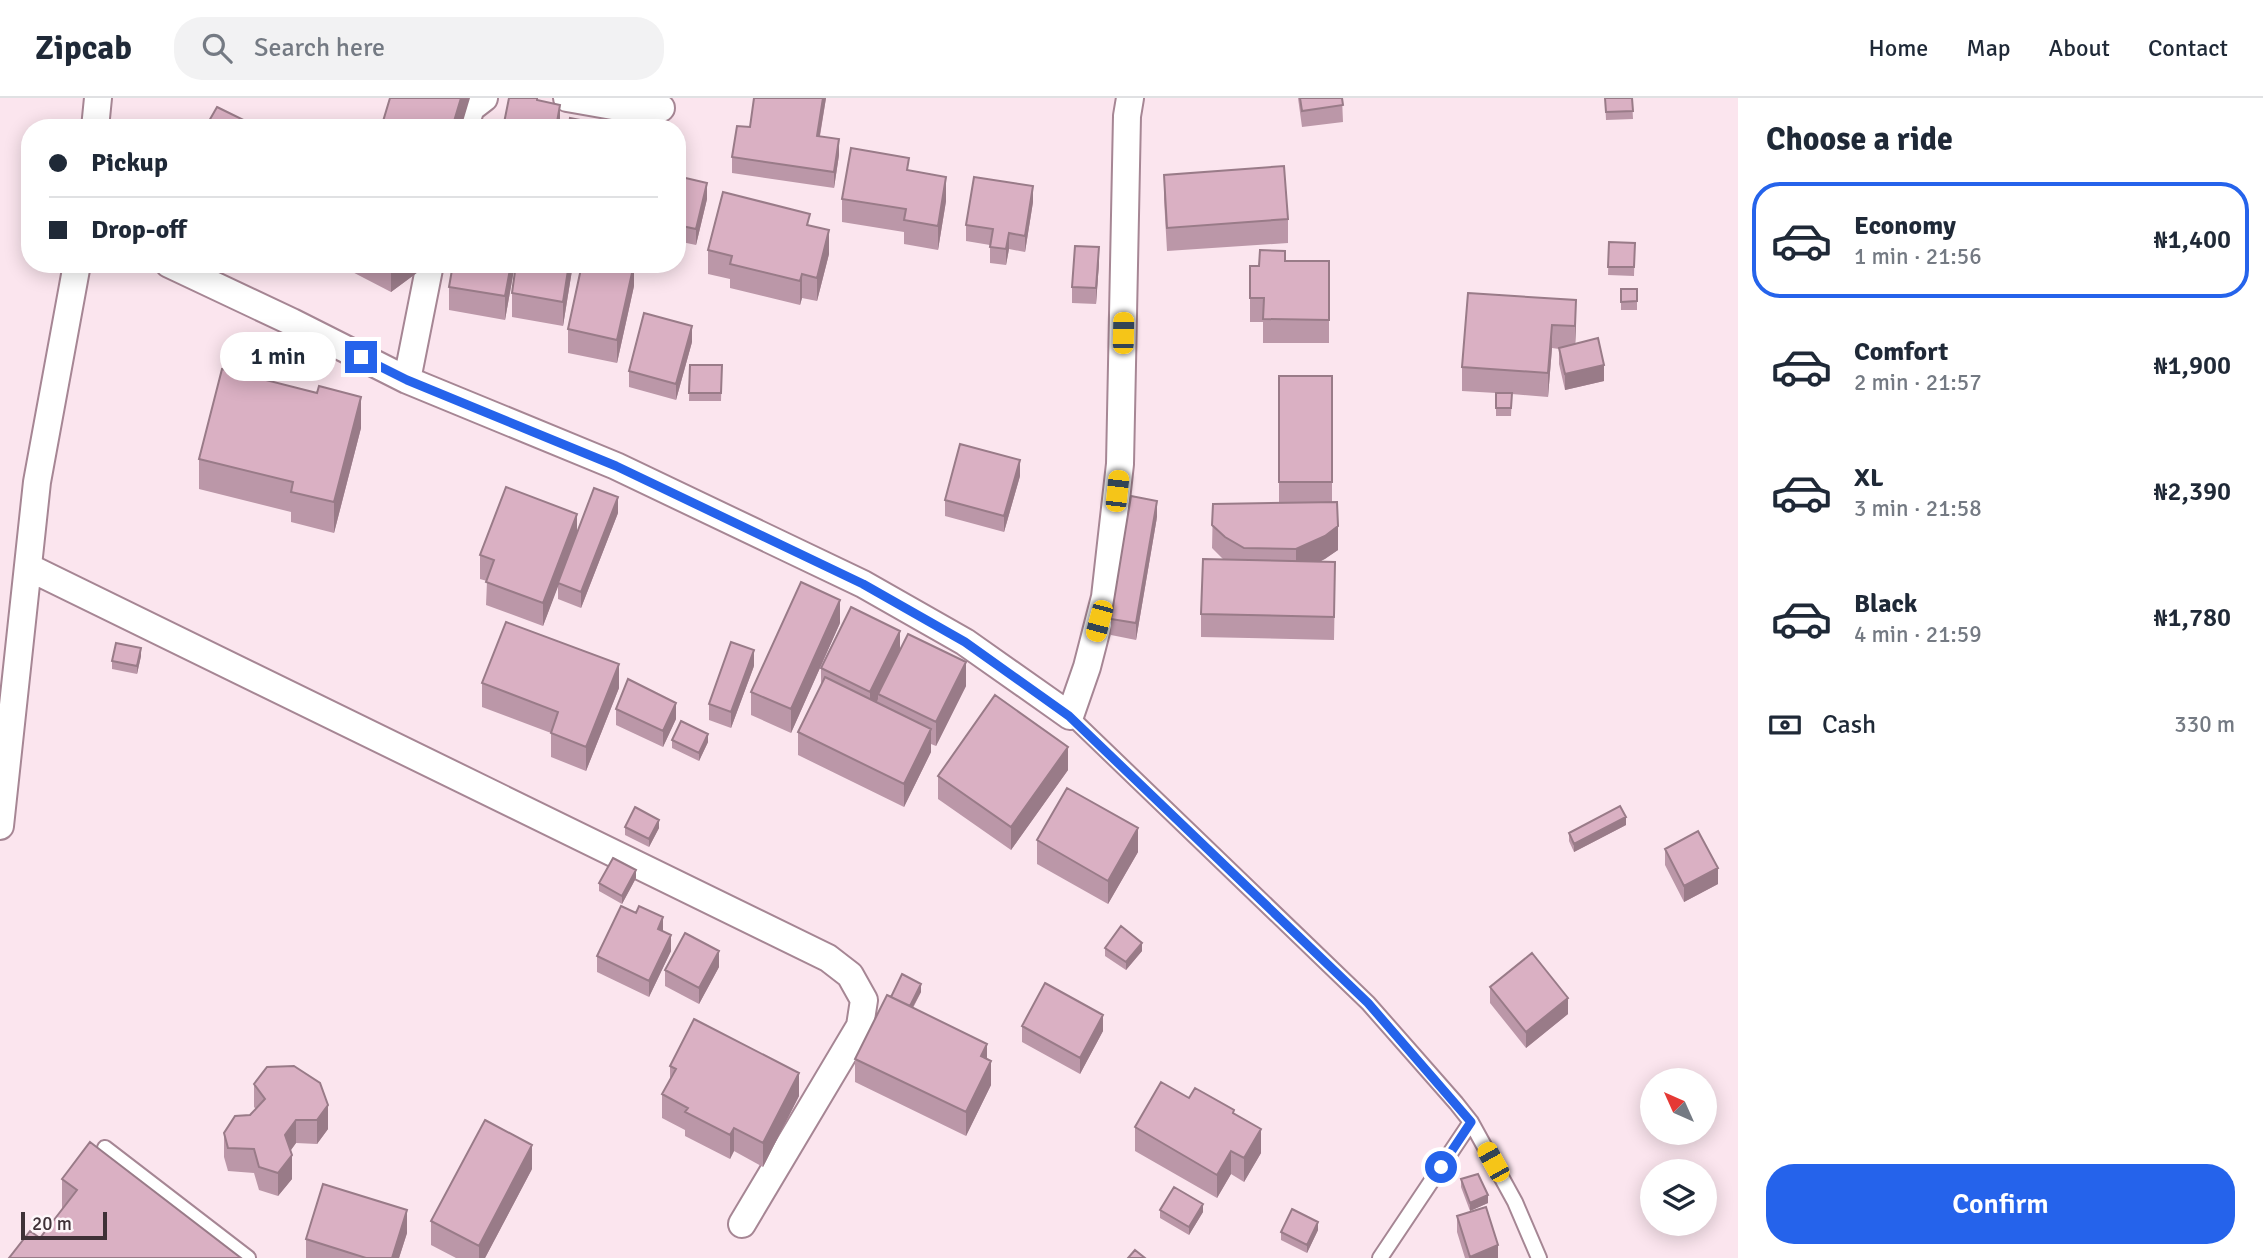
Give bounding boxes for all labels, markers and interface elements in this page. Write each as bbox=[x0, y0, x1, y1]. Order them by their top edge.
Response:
search box bbox=[174, 17, 664, 80]
text: Zipcab bbox=[35, 28, 132, 69]
icon: search bbox=[198, 29, 236, 67]
text: Search here bbox=[254, 32, 385, 64]
text: Home bbox=[1868, 33, 1928, 63]
text: Map bbox=[1966, 33, 2011, 63]
text: About bbox=[2049, 33, 2110, 63]
text: Contact bbox=[2148, 33, 2228, 63]
text: Choose a ride bbox=[1766, 120, 1953, 159]
text: Pickup bbox=[91, 147, 168, 179]
icon: car bbox=[1770, 209, 1833, 272]
text: Economy bbox=[1854, 210, 1956, 242]
text: Drop-off bbox=[91, 214, 187, 246]
text: ₦1,400 bbox=[2153, 224, 2231, 256]
text: 1 min · 21:56 bbox=[1854, 242, 1982, 271]
car bbox=[1113, 312, 1134, 354]
callout: 1 min bbox=[221, 332, 336, 382]
icon: car bbox=[1770, 335, 1833, 398]
text: Comfort bbox=[1854, 336, 1948, 368]
route end bbox=[345, 341, 377, 373]
text: 1 min bbox=[250, 342, 306, 371]
text: ₦1,900 bbox=[2153, 350, 2231, 382]
text: 2 min · 21:57 bbox=[1854, 368, 1982, 397]
icon: car bbox=[1770, 461, 1833, 524]
text: XL bbox=[1854, 462, 1884, 494]
car bbox=[1105, 469, 1130, 513]
text: ₦2,390 bbox=[2153, 476, 2231, 508]
text: 3 min · 21:58 bbox=[1854, 494, 1982, 523]
icon: car bbox=[1770, 587, 1833, 650]
text: Black bbox=[1854, 588, 1917, 620]
car bbox=[1084, 598, 1115, 644]
text: ₦1,780 bbox=[2153, 602, 2231, 634]
text: 4 min · 21:59 bbox=[1854, 620, 1982, 649]
icon: cash bbox=[1766, 706, 1804, 744]
text: Cash bbox=[1822, 709, 1876, 741]
text: 330 m bbox=[2174, 710, 2235, 739]
north arrow bbox=[1640, 1068, 1717, 1144]
map controls bbox=[1640, 1068, 1717, 1236]
car bbox=[1474, 1139, 1513, 1185]
route start bbox=[1425, 1151, 1457, 1183]
button: layers bbox=[1640, 1159, 1717, 1236]
button: Confirm bbox=[1766, 1164, 2235, 1244]
scale bar bbox=[21, 1209, 107, 1241]
text: 20 m bbox=[32, 1212, 72, 1236]

